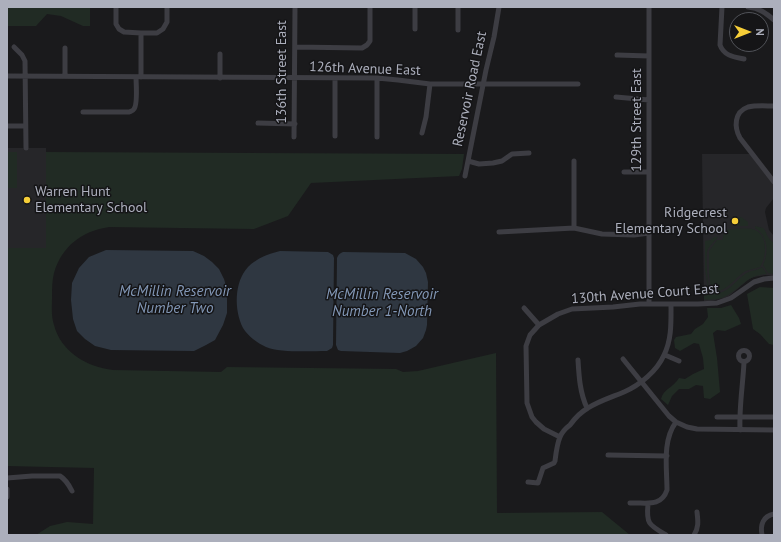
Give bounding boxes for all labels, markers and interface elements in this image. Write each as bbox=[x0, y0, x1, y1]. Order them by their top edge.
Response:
north arrow bbox=[729, 12, 769, 52]
street label: 136th Street East bbox=[274, 20, 290, 124]
text: N bbox=[753, 28, 767, 36]
street label: Reservoir Road East bbox=[450, 30, 490, 148]
street label: 126th Avenue East bbox=[309, 59, 421, 79]
street label: 129th Street East bbox=[629, 68, 645, 172]
place label: Warren Hunt Elementary School bbox=[35, 184, 147, 216]
marker: Warren Hunt Elementary School bbox=[22, 195, 32, 205]
place label: Ridgecrest Elementary School bbox=[615, 205, 727, 238]
marker: Ridgecrest Elementary School bbox=[730, 216, 740, 226]
street label: 130th Avenue Court East bbox=[571, 280, 719, 308]
water label: McMillin Reservoir Number Two bbox=[119, 283, 231, 318]
water label: McMillin Reservoir Number 1-North bbox=[326, 286, 438, 321]

